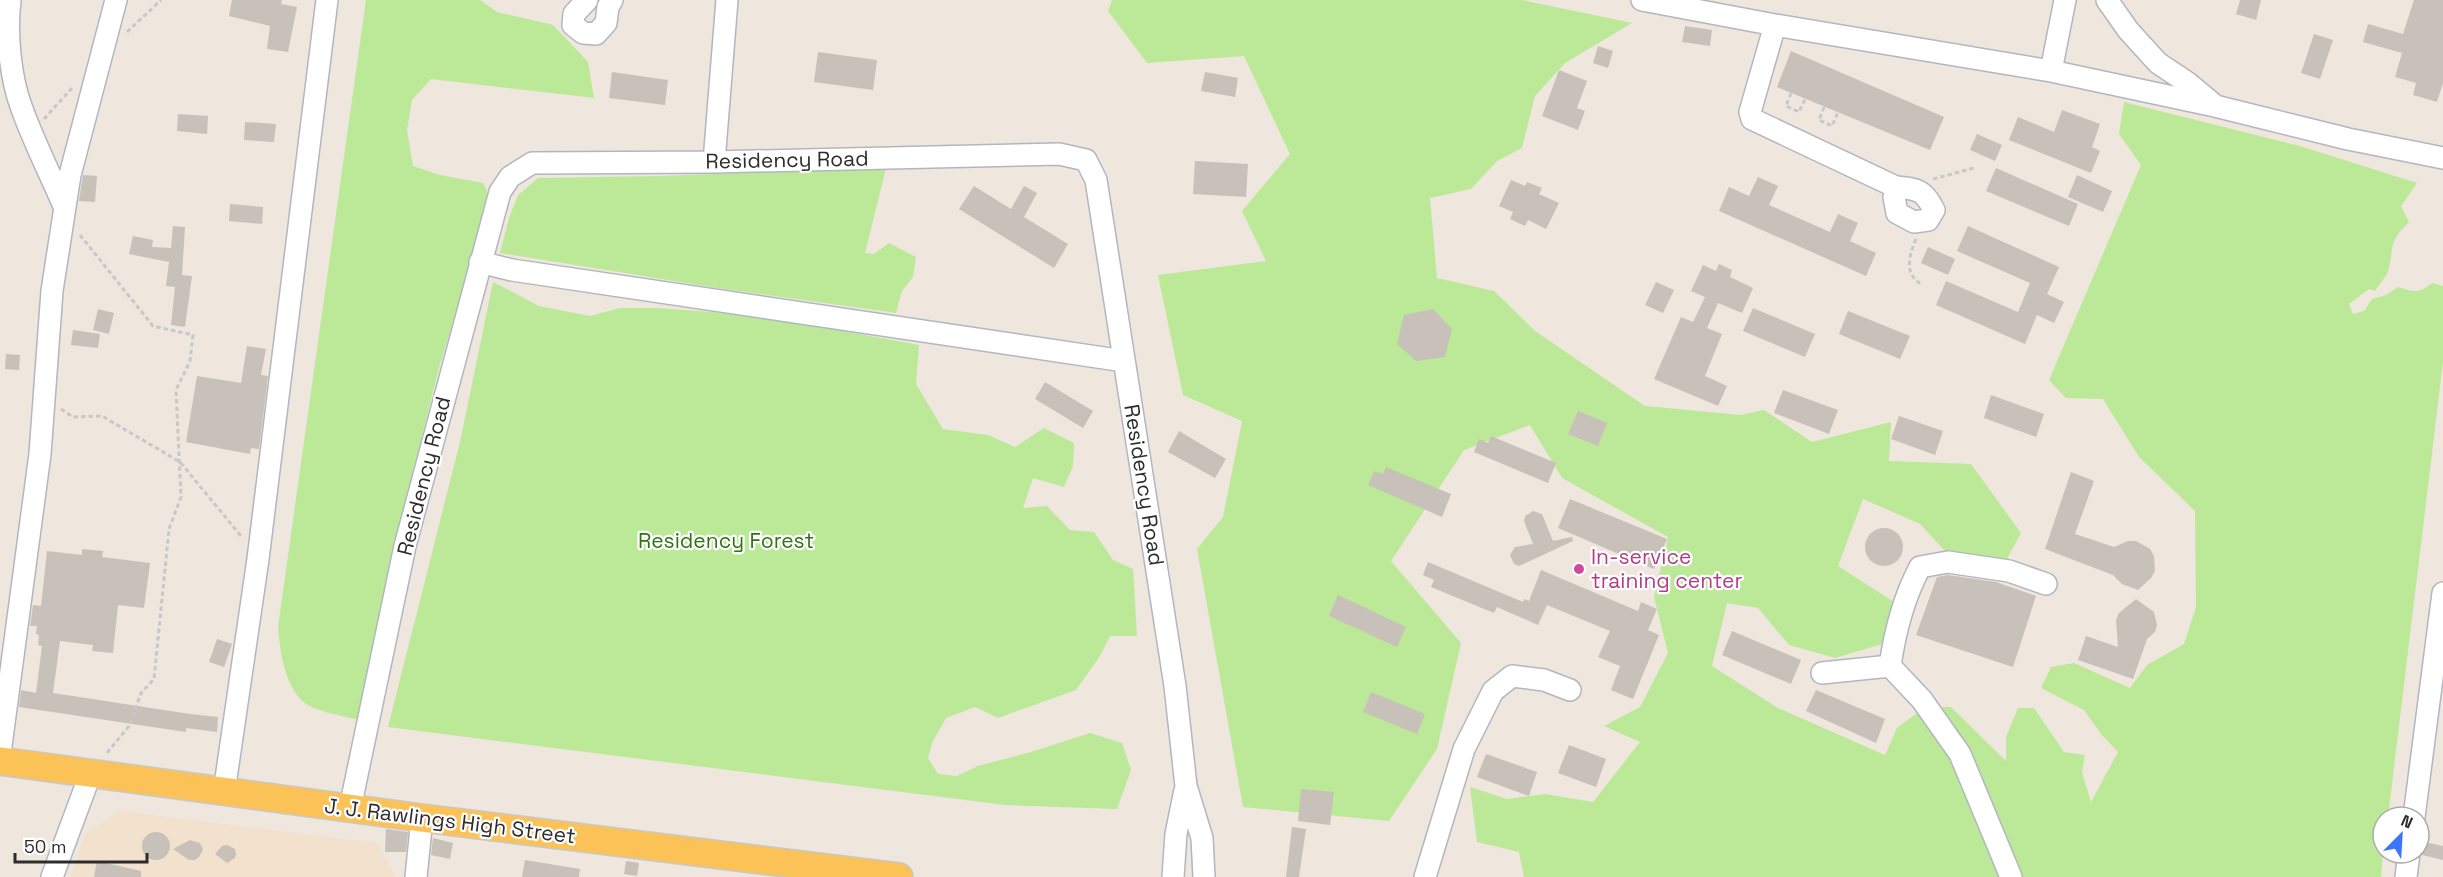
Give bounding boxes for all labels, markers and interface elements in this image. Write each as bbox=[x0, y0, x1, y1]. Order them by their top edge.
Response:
street label: Residency Road bbox=[705, 145, 869, 174]
street label: Residency Road bbox=[391, 393, 456, 558]
street label: Residency Road bbox=[1118, 402, 1171, 568]
park label: Residency Forest bbox=[638, 527, 814, 554]
place label: In-service training center bbox=[1591, 543, 1742, 594]
marker: In-service training center bbox=[1572, 562, 1586, 576]
street label: J. J. Rawlings High Street bbox=[323, 792, 577, 849]
north arrow bbox=[2371, 805, 2431, 865]
text: N bbox=[2398, 810, 2416, 834]
scale bar bbox=[15, 826, 147, 864]
text: 50 m bbox=[24, 835, 66, 858]

